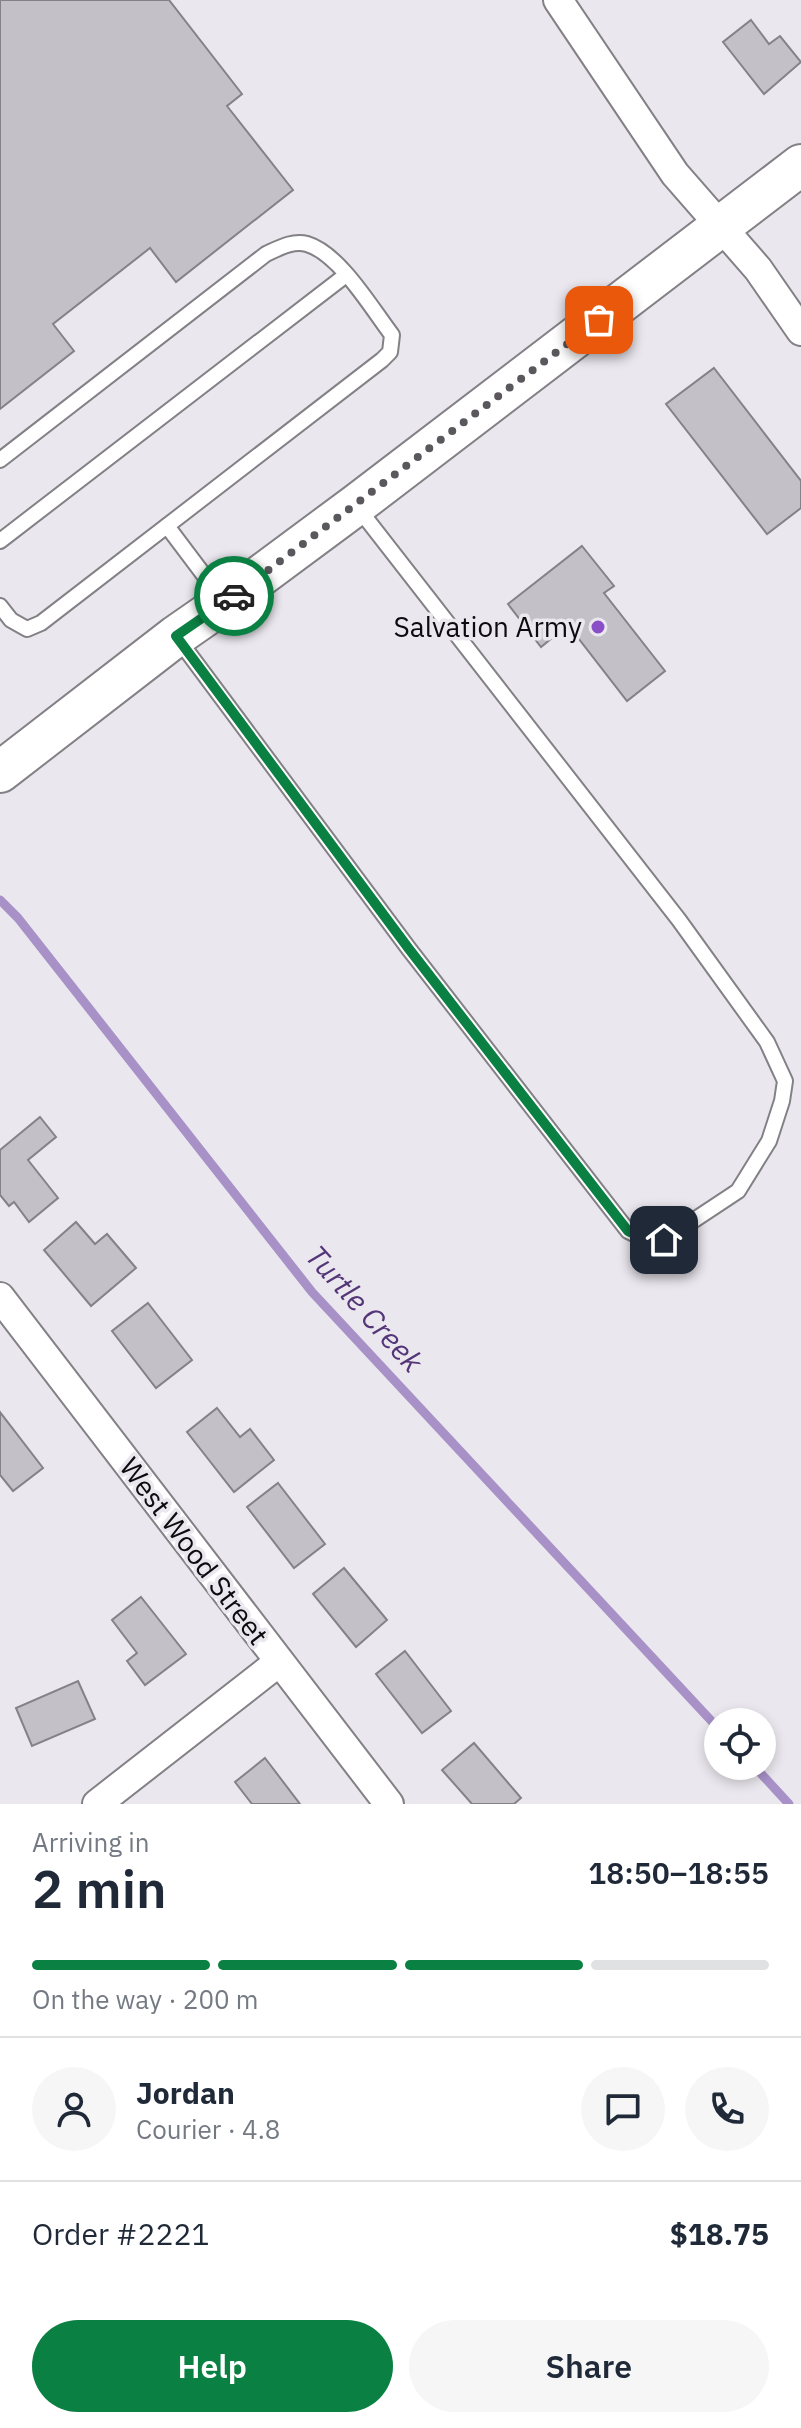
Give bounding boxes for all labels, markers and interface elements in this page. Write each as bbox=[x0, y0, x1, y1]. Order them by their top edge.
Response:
pin bbox=[565, 286, 633, 354]
icon: bag bbox=[577, 298, 621, 342]
courier bbox=[194, 556, 274, 636]
icon: car bbox=[212, 574, 256, 618]
place label: Salvation Army bbox=[394, 608, 582, 645]
marker: Salvation Army bbox=[589, 618, 607, 636]
pin bbox=[630, 1206, 698, 1274]
icon: home bbox=[642, 1218, 686, 1262]
water label: Turtle Creek bbox=[298, 1236, 433, 1380]
street label: West Wood Street bbox=[112, 1450, 277, 1652]
map controls bbox=[704, 1708, 776, 1780]
button: locate bbox=[704, 1708, 776, 1780]
text: Arriving in bbox=[32, 1825, 149, 1859]
text: 18:50–18:55 bbox=[588, 1853, 769, 1892]
text: 2 min bbox=[32, 1855, 167, 1922]
text: On the way · 200 m bbox=[32, 1982, 258, 2016]
button: person bbox=[32, 2067, 116, 2151]
button: chat bbox=[581, 2067, 665, 2151]
button: phone bbox=[685, 2067, 769, 2151]
text: Jordan bbox=[136, 2073, 235, 2112]
text: Courier · 4.8 bbox=[136, 2112, 280, 2146]
text: Order #2221 bbox=[32, 2214, 209, 2253]
text: $18.75 bbox=[670, 2214, 769, 2253]
button: Help bbox=[32, 2320, 393, 2412]
button: Share bbox=[409, 2320, 769, 2412]

